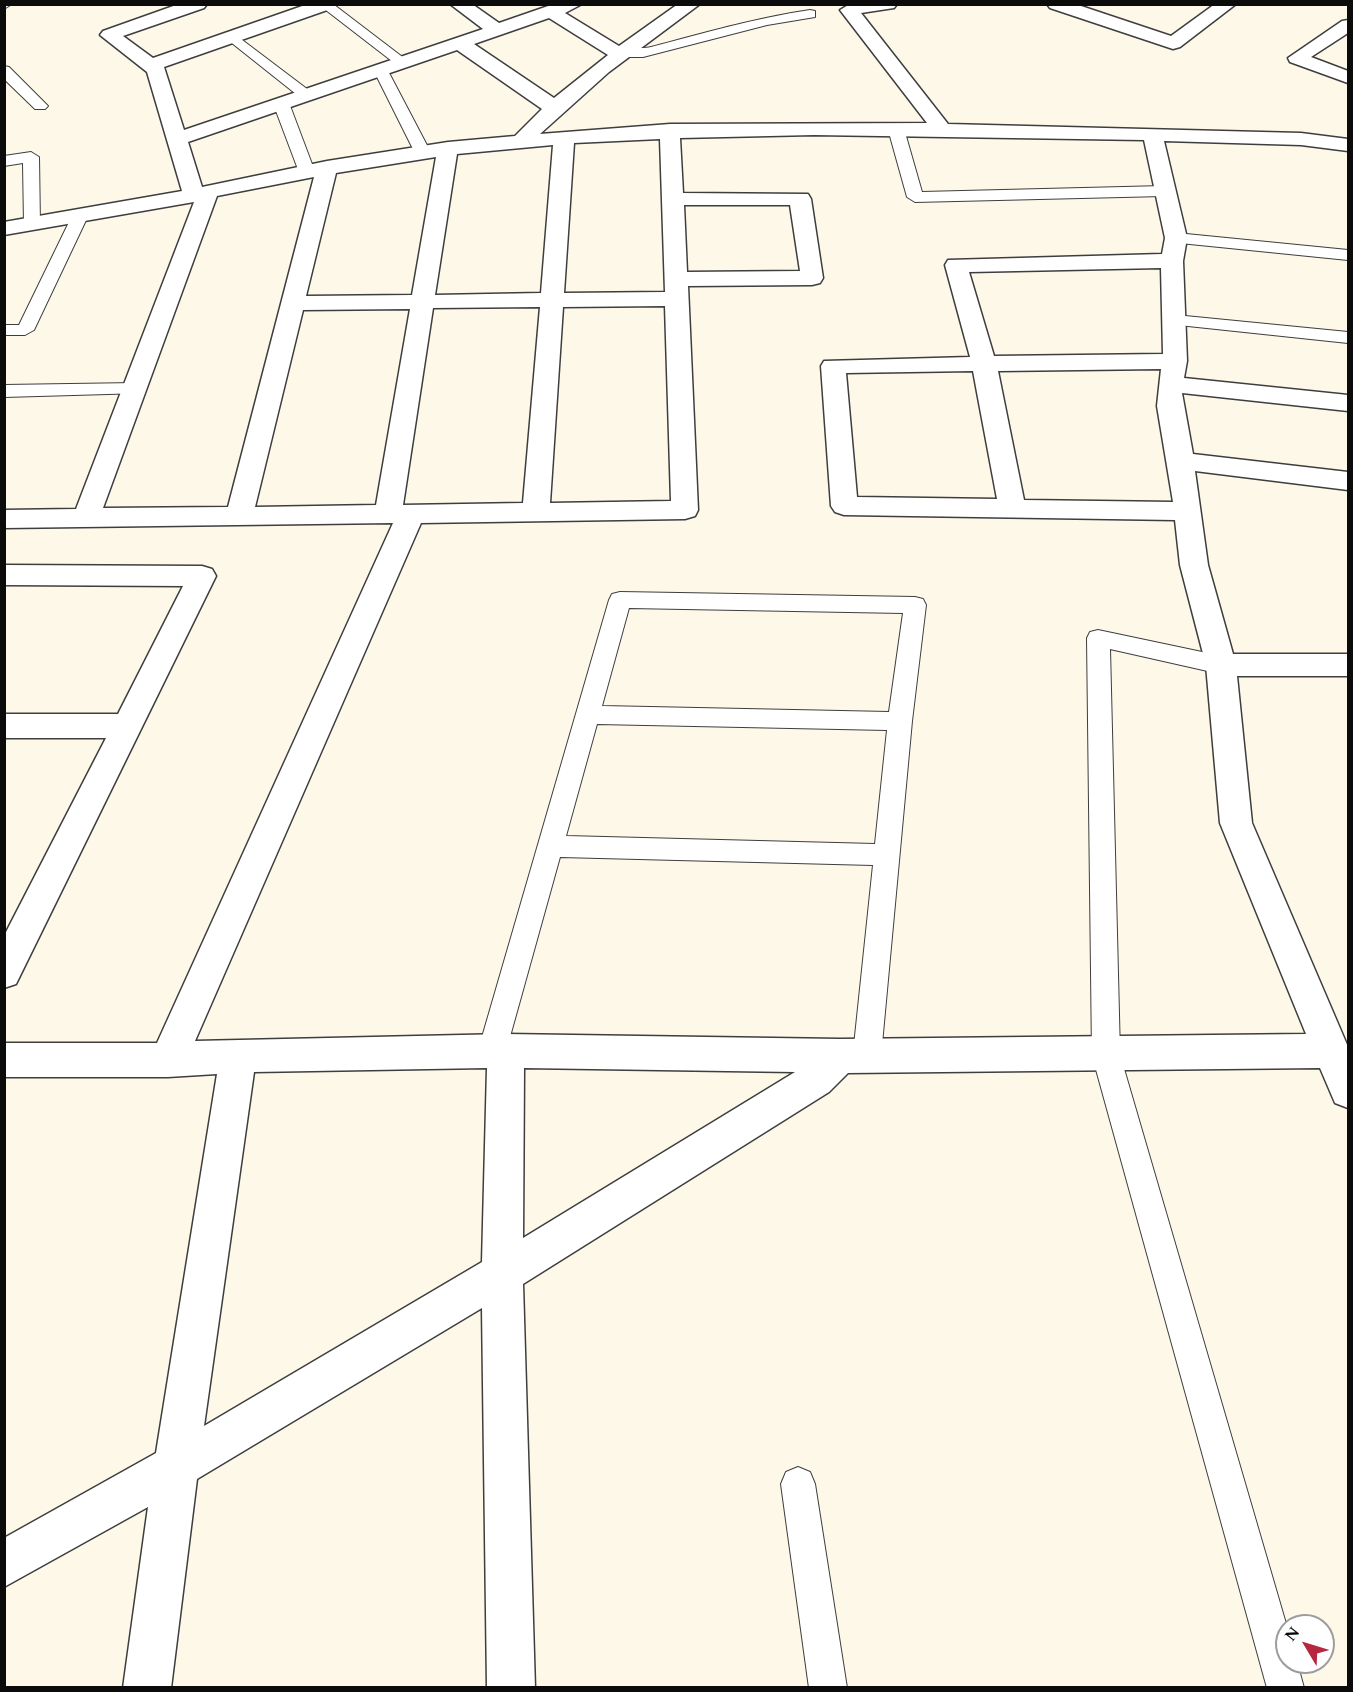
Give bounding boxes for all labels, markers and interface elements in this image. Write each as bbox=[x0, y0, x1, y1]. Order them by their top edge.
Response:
north arrow bbox=[1275, 1614, 1335, 1674]
text: N bbox=[1279, 1622, 1306, 1647]

